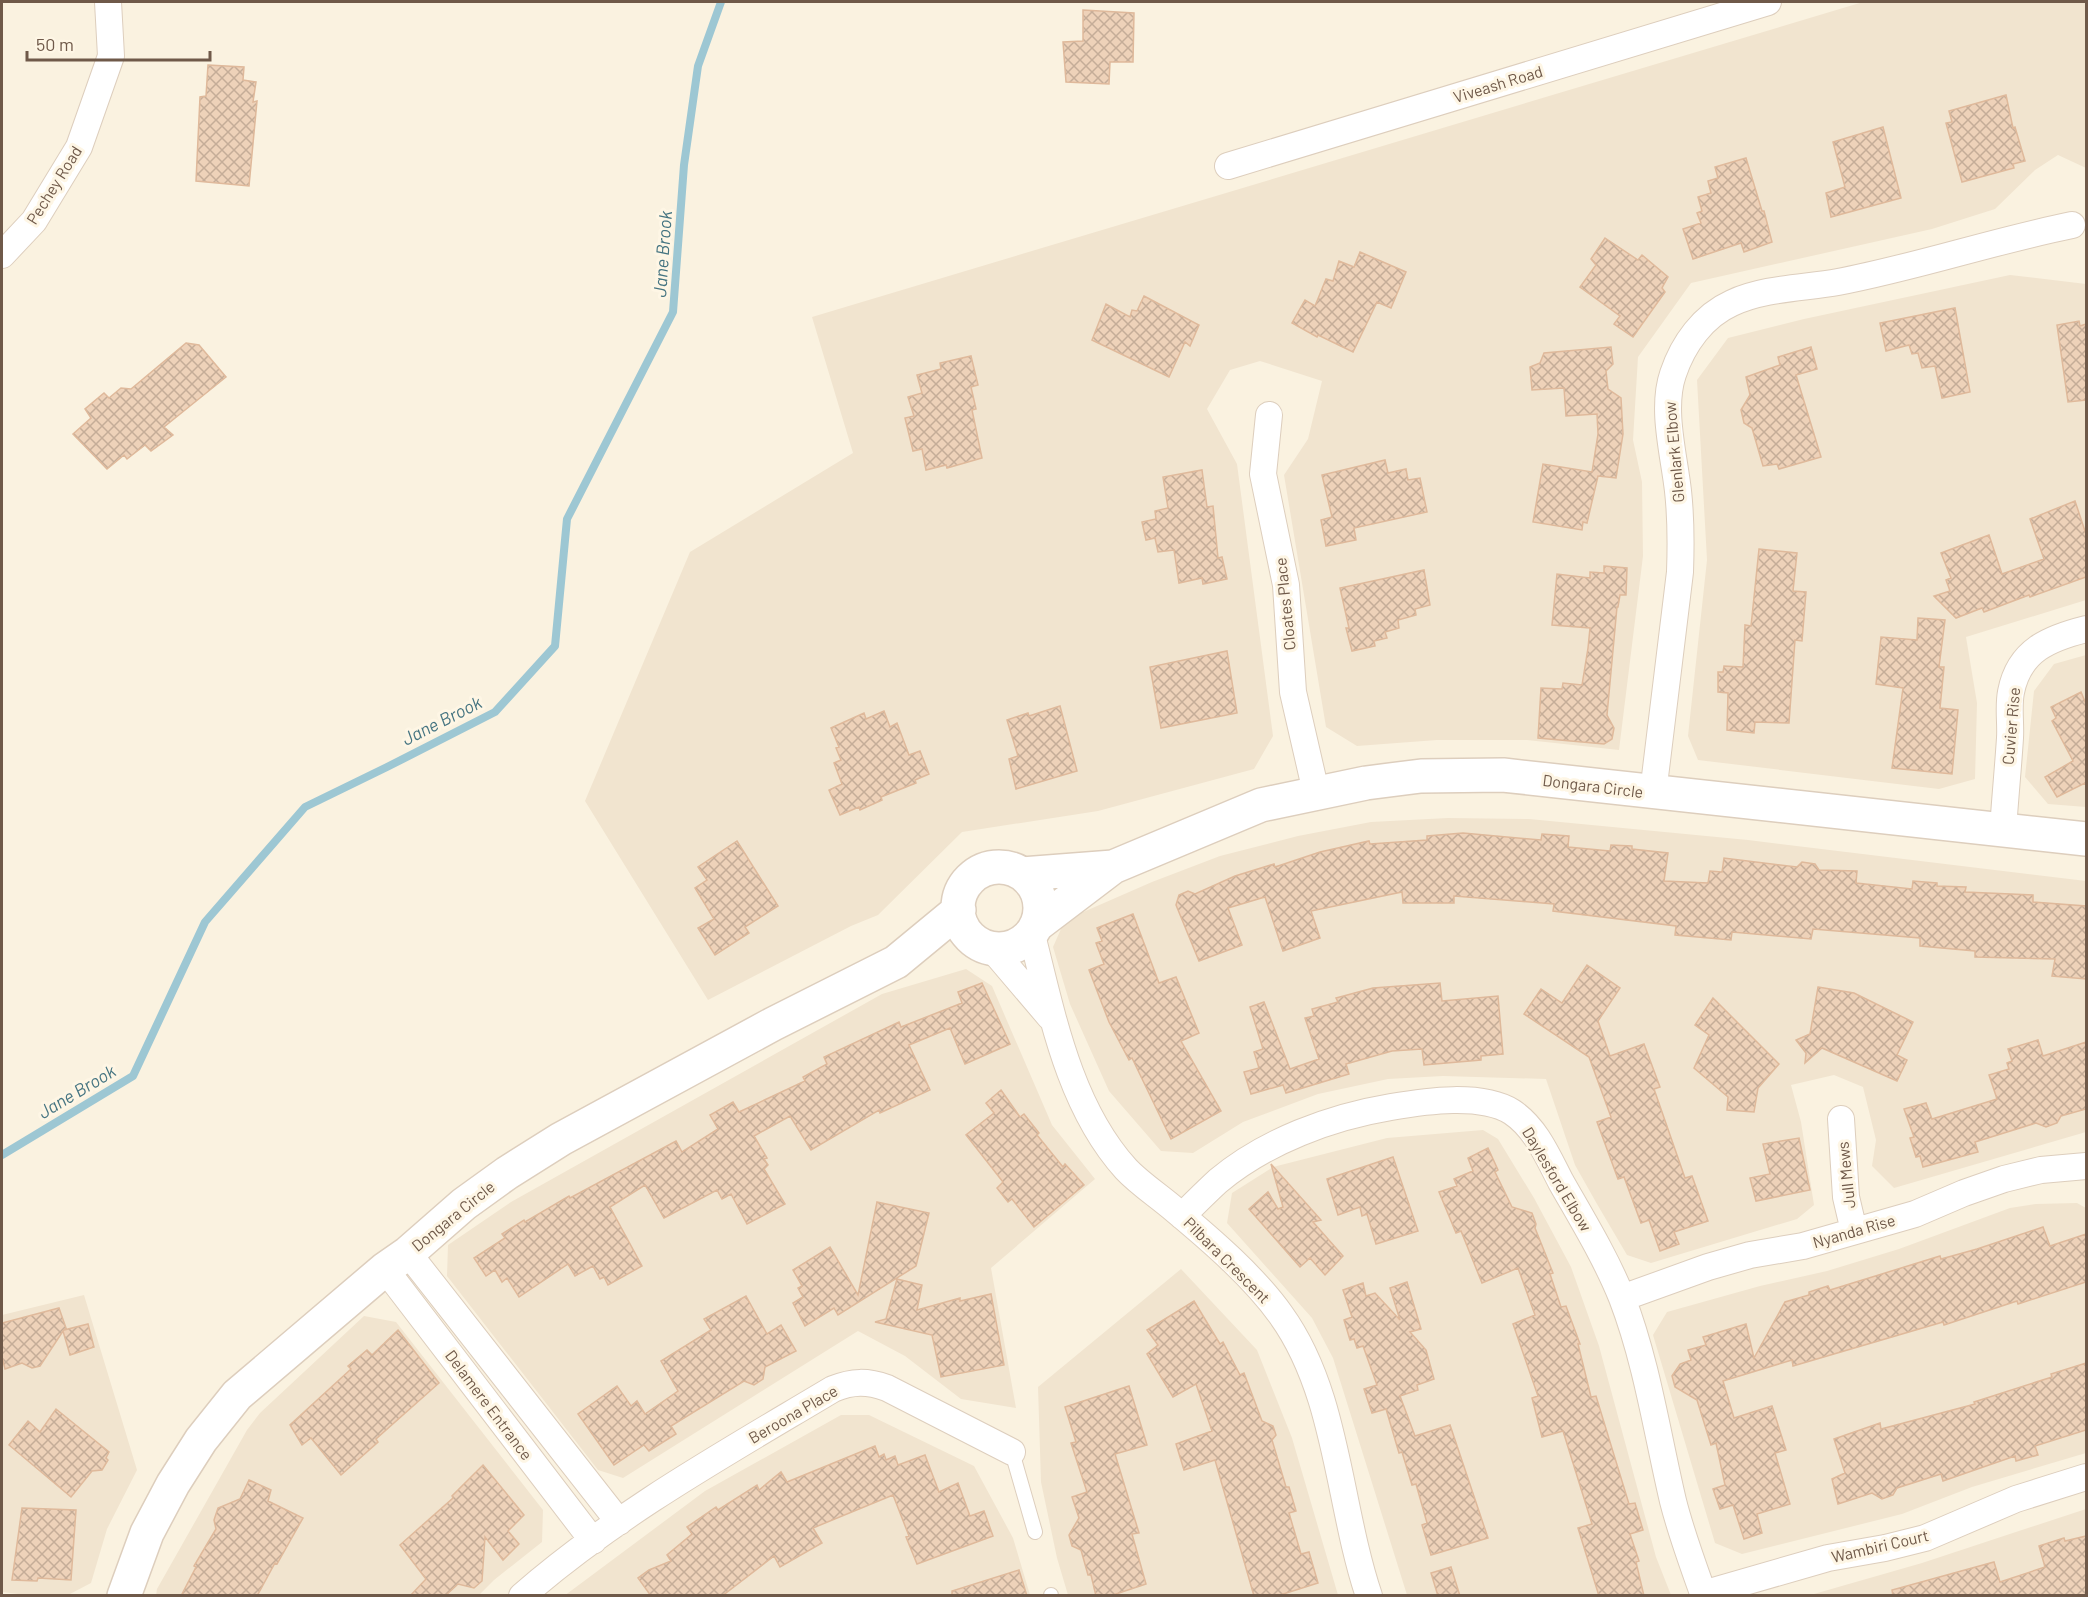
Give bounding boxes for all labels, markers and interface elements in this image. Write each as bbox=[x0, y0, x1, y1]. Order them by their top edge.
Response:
scale bar bbox=[27, 24, 210, 62]
text: 50 m bbox=[36, 33, 74, 55]
street label: Viveash Road bbox=[1451, 61, 1545, 106]
street label: Pechey Road bbox=[22, 142, 85, 227]
water label: Jane Brook bbox=[648, 210, 676, 298]
street label: Glenlark Elbow bbox=[1660, 400, 1687, 503]
street label: Cloates Place bbox=[1270, 557, 1299, 651]
street label: Cuvier Rise bbox=[1998, 686, 2023, 765]
water label: Jane Brook bbox=[398, 691, 485, 750]
street label: Dongara Circle bbox=[1542, 770, 1644, 801]
water label: Jane Brook bbox=[34, 1059, 120, 1123]
street label: Daylesford Elbow bbox=[1519, 1123, 1596, 1235]
street label: Jull Mews bbox=[1833, 1141, 1858, 1209]
street label: Dongara Circle bbox=[407, 1176, 498, 1255]
street label: Nyanda Rise bbox=[1810, 1210, 1897, 1251]
street label: Pilbara Crescent bbox=[1180, 1213, 1274, 1307]
street label: Delamere Entrance bbox=[442, 1346, 537, 1463]
street label: Beroona Place bbox=[745, 1380, 841, 1447]
street label: Wambiri Court bbox=[1829, 1525, 1930, 1566]

